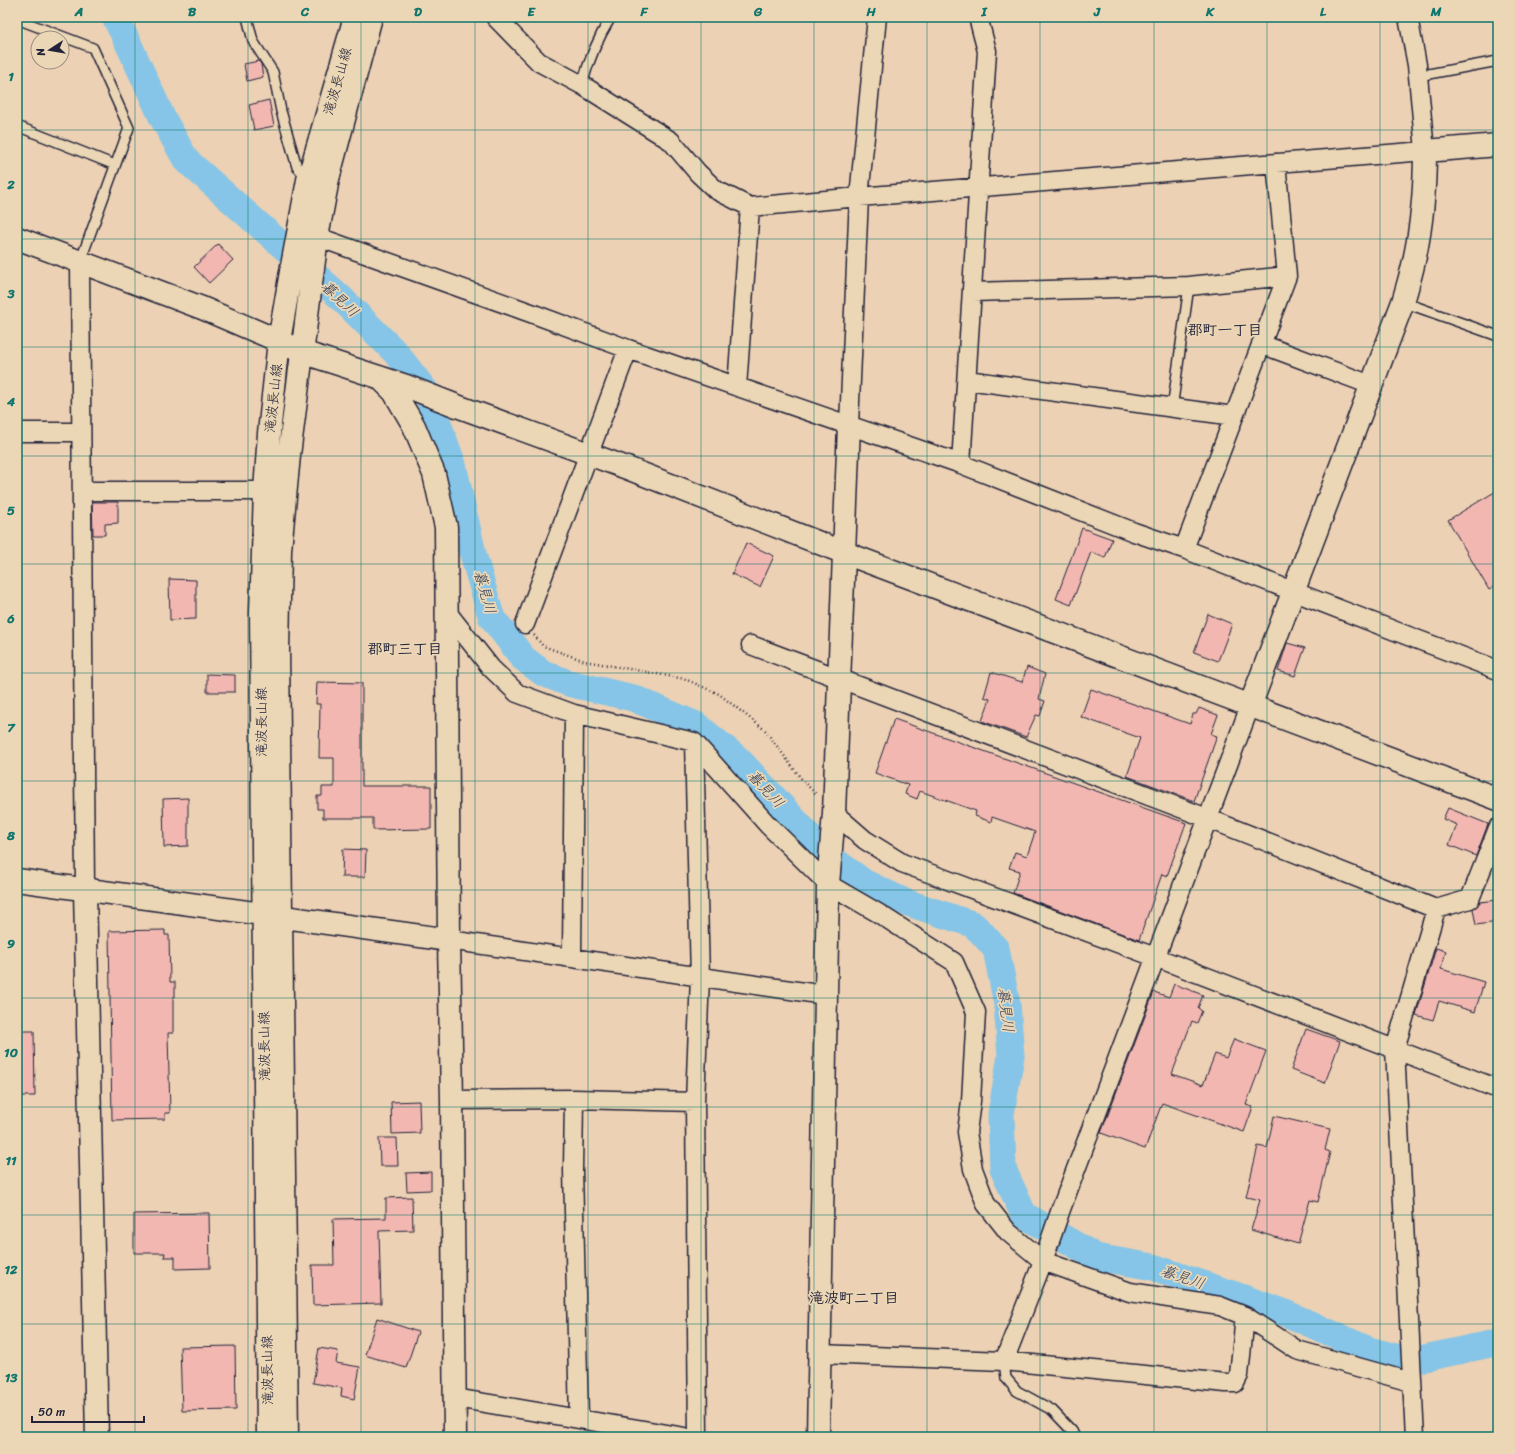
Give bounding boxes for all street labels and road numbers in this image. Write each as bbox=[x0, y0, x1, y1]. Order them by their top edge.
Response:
street label: 滝波長山線 bbox=[316, 44, 359, 118]
street label: 滝波長山線 bbox=[257, 362, 290, 434]
street label: 滝波長山線 bbox=[249, 687, 274, 757]
street label: 滝波長山線 bbox=[251, 1011, 278, 1081]
street label: 滝波長山線 bbox=[254, 1335, 281, 1405]

